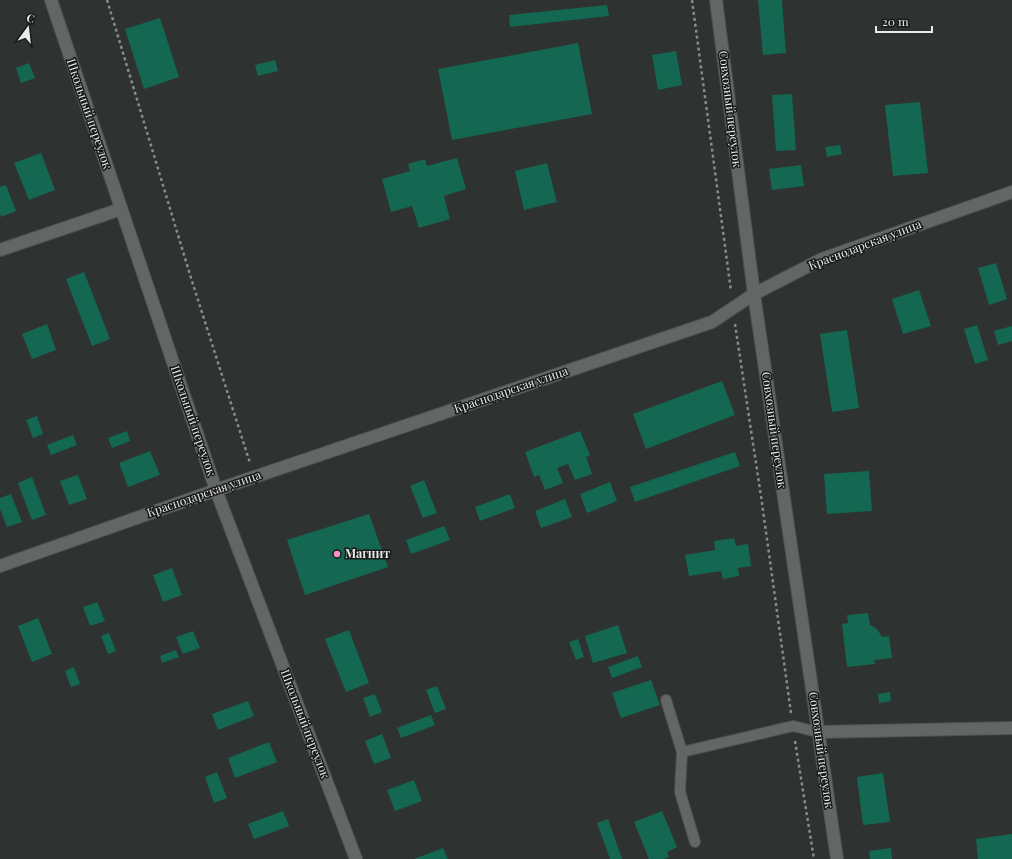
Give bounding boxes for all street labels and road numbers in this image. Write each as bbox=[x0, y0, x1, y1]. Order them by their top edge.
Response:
street label: Совхозный переулок bbox=[716, 50, 746, 168]
street label: Школьный переулок bbox=[64, 56, 116, 171]
street label: Краснодарская улица bbox=[806, 215, 923, 273]
street label: Краснодарская улица bbox=[451, 362, 570, 416]
street label: Школьный переулок bbox=[168, 363, 220, 478]
street label: Совхозный переулок bbox=[759, 371, 791, 489]
street label: Краснодарская улица bbox=[144, 466, 263, 520]
street label: Школьный переулок bbox=[278, 667, 334, 781]
street label: Совхозный переулок bbox=[806, 691, 838, 809]

